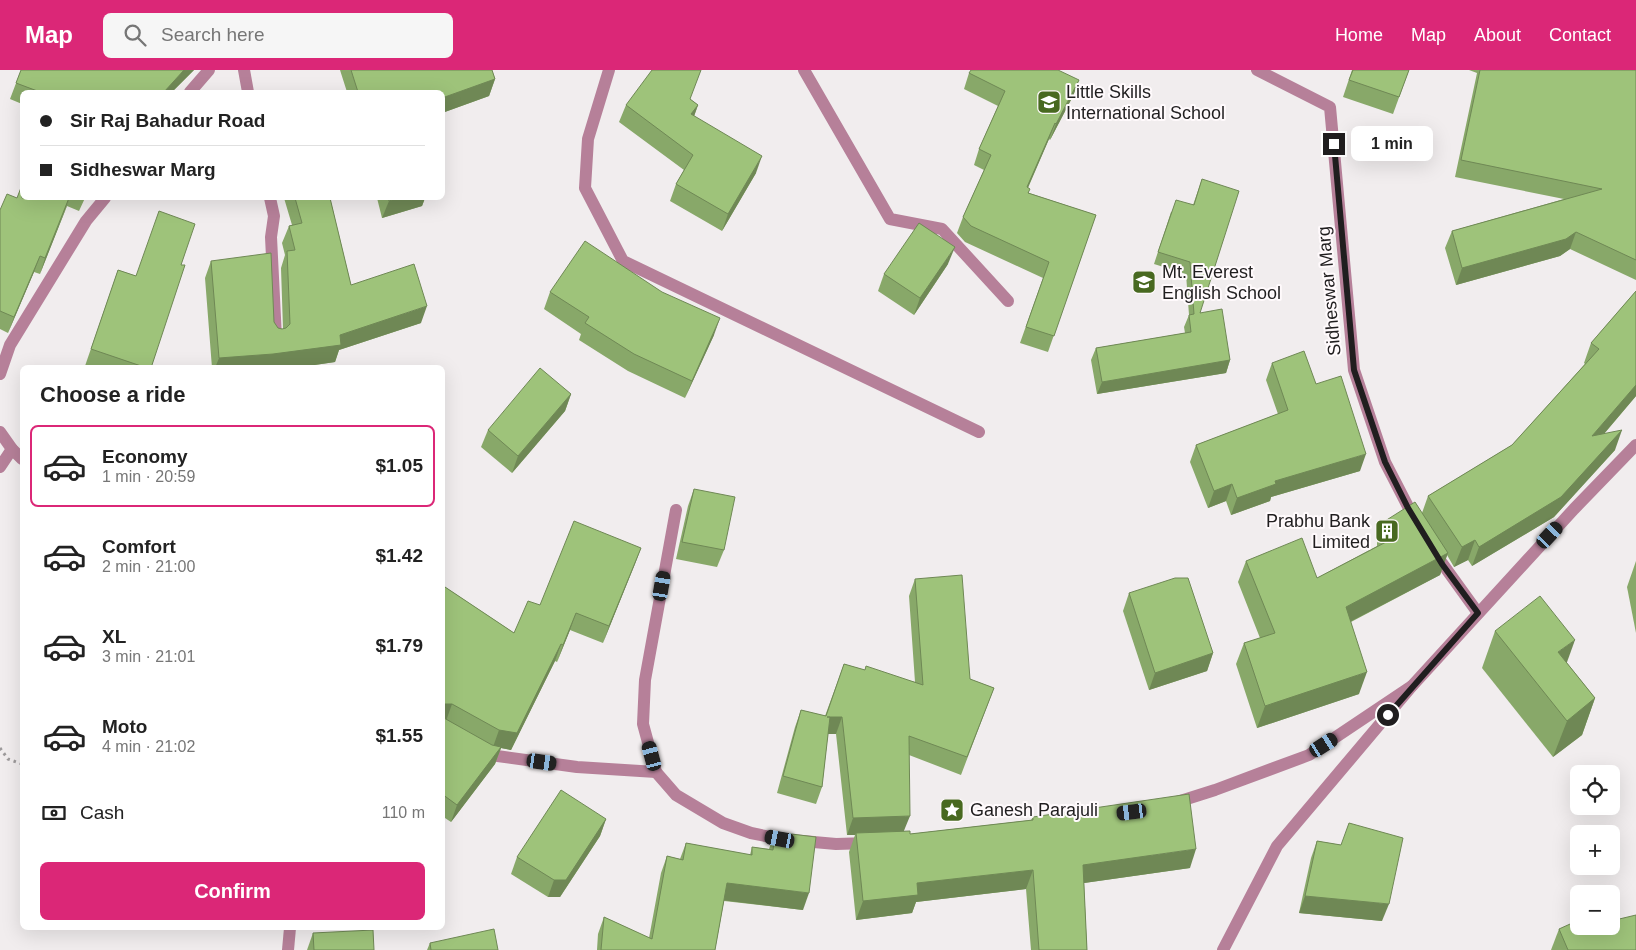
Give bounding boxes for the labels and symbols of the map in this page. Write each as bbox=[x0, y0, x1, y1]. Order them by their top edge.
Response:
place label: Little Skills International School bbox=[1066, 82, 1225, 123]
school or university icon: Little Skills International School bbox=[1036, 89, 1062, 115]
callout: 1 min bbox=[1352, 126, 1434, 162]
route end bbox=[1323, 133, 1345, 155]
street label: Sidheswar Marg bbox=[1313, 225, 1345, 357]
place label: Mt. Everest English School bbox=[1162, 262, 1281, 303]
school or university icon: Mt. Everest English School bbox=[1131, 269, 1157, 295]
place label: Prabhu Bank Limited bbox=[1266, 511, 1371, 552]
building icon: Prabhu Bank Limited bbox=[1374, 518, 1400, 544]
car bbox=[1534, 519, 1565, 551]
car bbox=[652, 570, 671, 602]
route start bbox=[1377, 704, 1399, 726]
car bbox=[1307, 731, 1340, 759]
car bbox=[640, 740, 663, 772]
car bbox=[526, 752, 557, 772]
place icon: Ganesh Parajuli bbox=[939, 797, 965, 823]
place label: Ganesh Parajuli bbox=[970, 800, 1098, 820]
car bbox=[1116, 803, 1147, 821]
car bbox=[763, 829, 796, 849]

